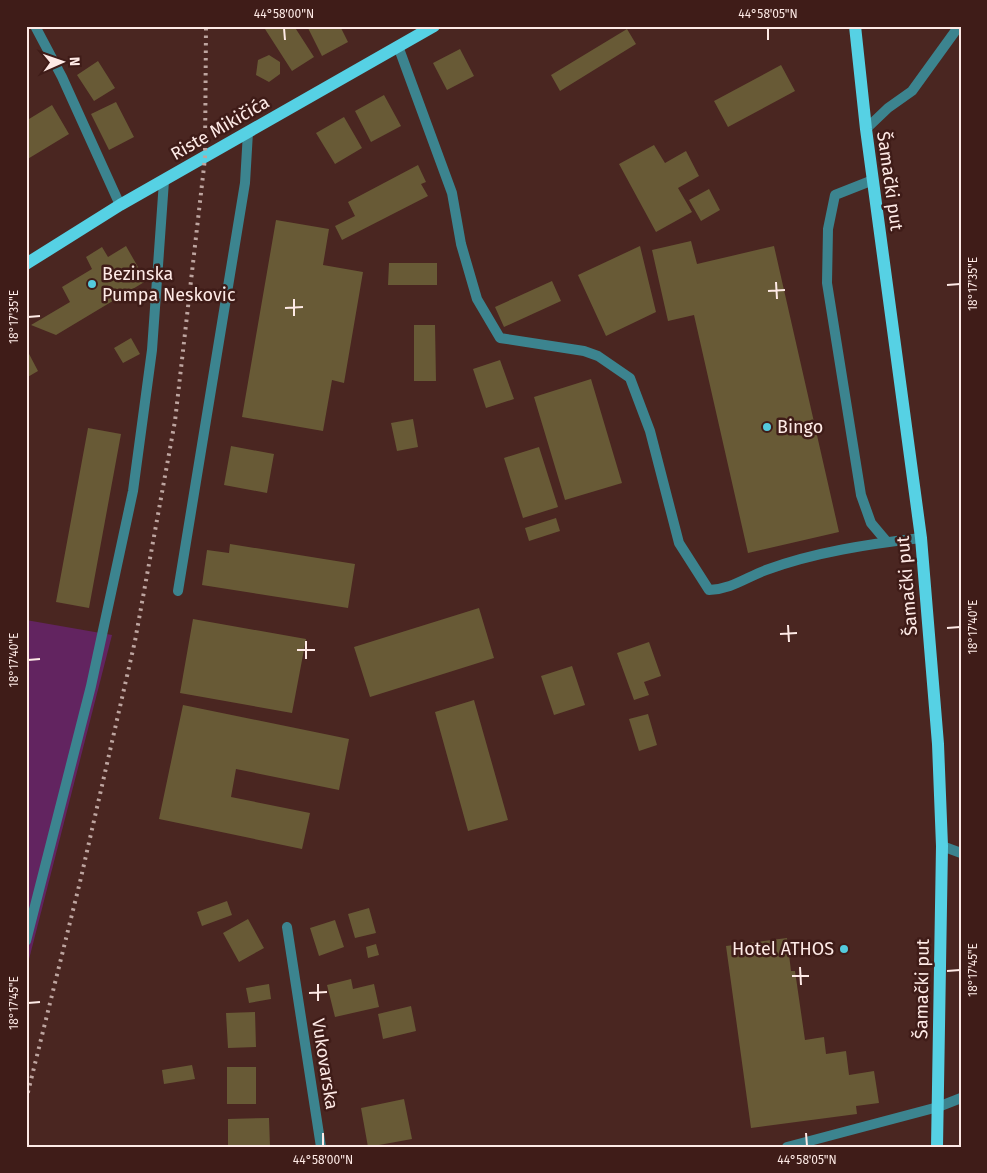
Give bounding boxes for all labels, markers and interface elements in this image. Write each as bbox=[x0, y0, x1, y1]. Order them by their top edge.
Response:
text: 44°58'00"N bbox=[254, 7, 314, 21]
text: 44°58'05"N bbox=[738, 7, 798, 21]
north arrow bbox=[38, 38, 88, 88]
text: N bbox=[66, 57, 83, 67]
street label: Riste Mikičića bbox=[167, 91, 273, 165]
street label: Šamački put bbox=[872, 130, 908, 233]
text: 18°17'35"E bbox=[966, 257, 980, 311]
place label: Bezinska Pumpa Neskovic bbox=[102, 263, 236, 306]
marker: Bezinska Pumpa Neskovic bbox=[86, 278, 98, 290]
text: 18°17'35"E bbox=[7, 290, 21, 344]
place label: Bingo bbox=[777, 416, 823, 438]
marker: Bingo bbox=[761, 421, 773, 433]
street label: Šamački put bbox=[892, 535, 922, 637]
text: 18°17'40"E bbox=[966, 599, 980, 655]
text: 18°17'40"E bbox=[7, 632, 21, 688]
place label: Hotel ATHOS bbox=[732, 938, 834, 960]
street label: Šamački put bbox=[910, 938, 934, 1039]
marker: Hotel ATHOS bbox=[838, 943, 850, 955]
text: 18°17'45"E bbox=[966, 943, 980, 997]
text: 18°17'45"E bbox=[7, 976, 21, 1030]
street label: Vukovarska bbox=[307, 1017, 343, 1111]
text: 44°58'00"N bbox=[293, 1153, 353, 1167]
text: 44°58'05"N bbox=[777, 1153, 837, 1167]

